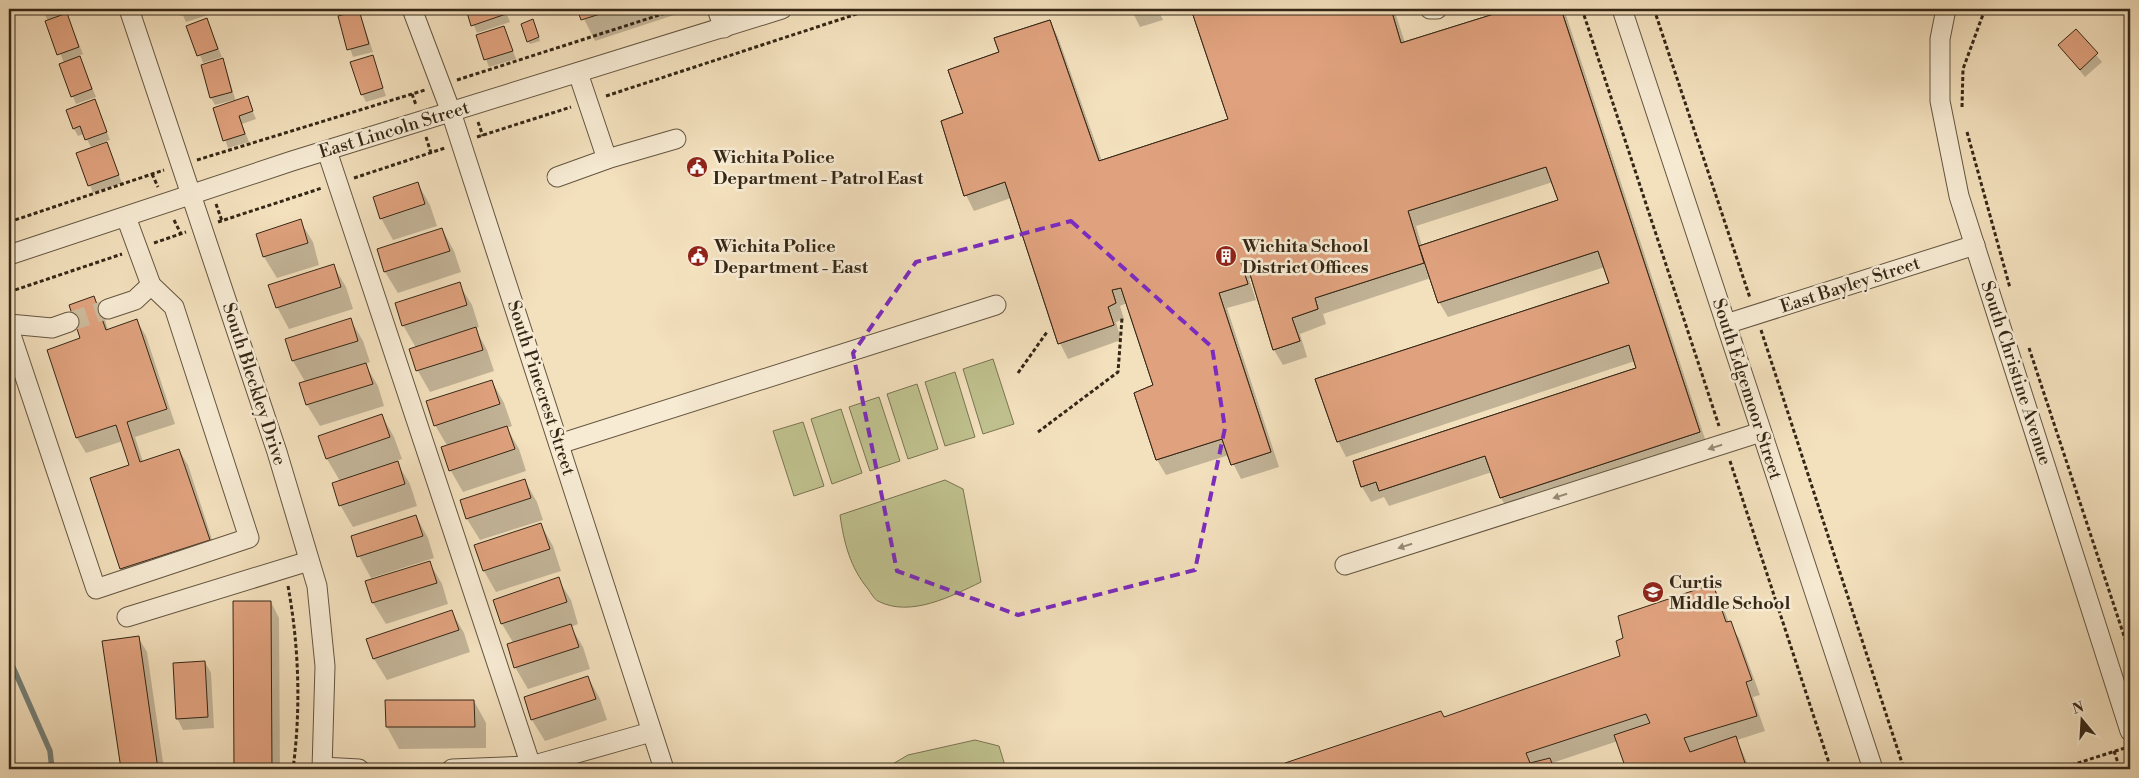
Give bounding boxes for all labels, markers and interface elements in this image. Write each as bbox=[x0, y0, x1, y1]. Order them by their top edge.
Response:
street label: East Lincoln Street bbox=[316, 96, 473, 164]
place label: Wichita Police Department - Patrol East bbox=[712, 146, 924, 190]
public building icon: Wichita Police Department - Patrol East bbox=[685, 155, 709, 179]
place label: Wichita Police Department - East bbox=[713, 235, 869, 279]
place label: Wichita School District Offices bbox=[1241, 235, 1369, 279]
public building icon: Wichita Police Department - East bbox=[686, 244, 710, 268]
building icon: Wichita School District Offices bbox=[1214, 244, 1238, 268]
street label: East Bayley Street bbox=[1777, 251, 1923, 318]
street label: South Christine Avenue bbox=[1975, 278, 2057, 468]
street label: South Edgemoor Street bbox=[1707, 296, 1787, 483]
street label: South Pinecrest Street bbox=[502, 298, 580, 479]
street label: South Bleckley Drive bbox=[217, 300, 291, 468]
one-way arrow bbox=[1707, 443, 1722, 451]
one-way arrow bbox=[1552, 493, 1567, 501]
one-way arrow bbox=[1397, 542, 1412, 550]
place label: Curtis Middle School bbox=[1669, 571, 1790, 615]
school or university icon: Curtis Middle School bbox=[1641, 580, 1665, 604]
north arrow bbox=[2056, 696, 2106, 746]
text: N bbox=[2070, 698, 2086, 719]

